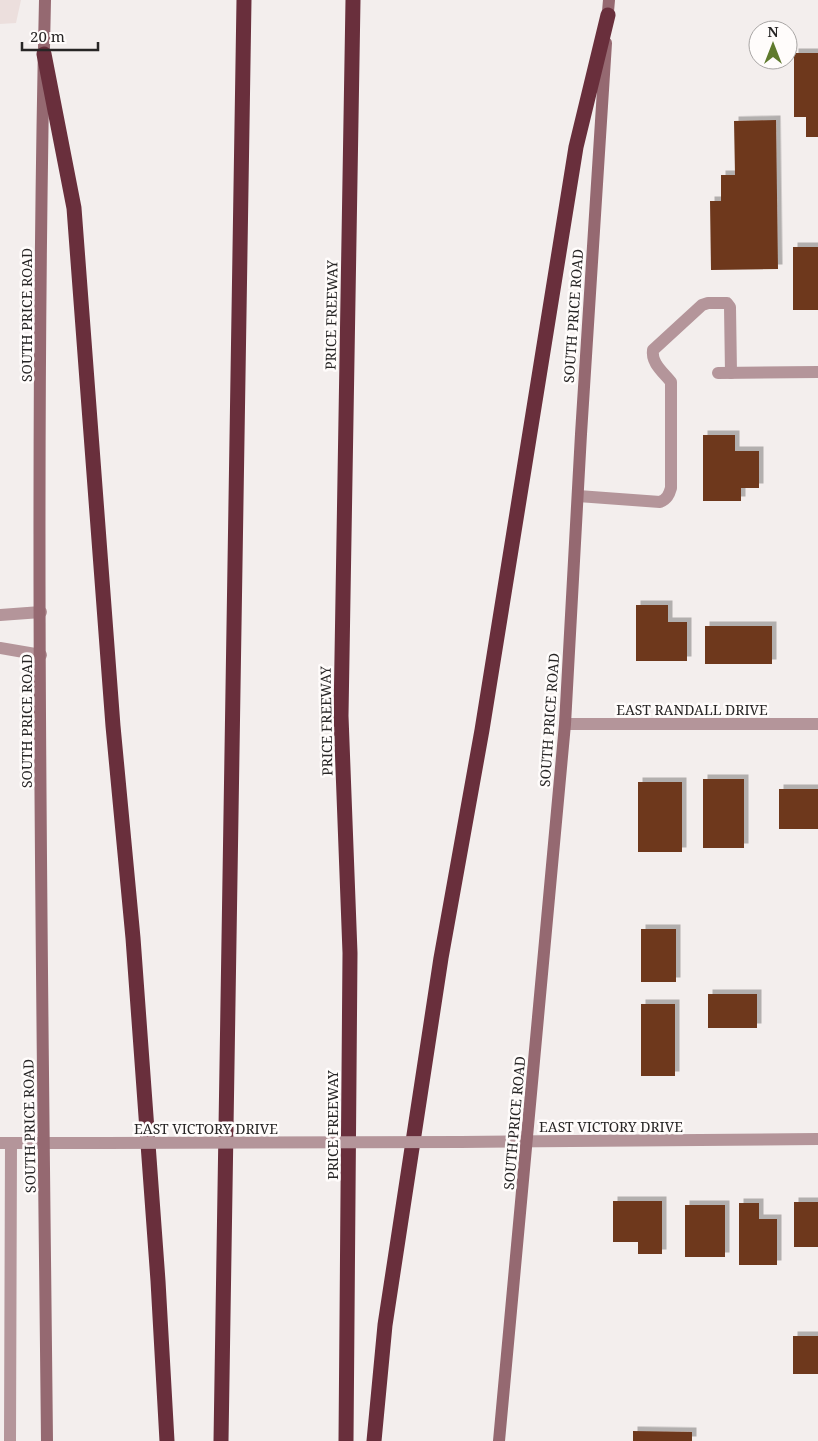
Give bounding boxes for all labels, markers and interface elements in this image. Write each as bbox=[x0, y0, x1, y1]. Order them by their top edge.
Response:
scale bar bbox=[22, 20, 99, 52]
north arrow bbox=[748, 20, 798, 70]
text: N bbox=[767, 22, 779, 41]
text: 20 m bbox=[30, 26, 65, 46]
street label: SOUTH PRICE ROAD bbox=[17, 248, 36, 382]
street label: SOUTH PRICE ROAD bbox=[559, 248, 587, 384]
street label: PRICE FREEWAY bbox=[321, 260, 341, 370]
street label: SOUTH PRICE ROAD bbox=[535, 652, 563, 788]
street label: SOUTH PRICE ROAD bbox=[17, 654, 36, 788]
street label: PRICE FREEWAY bbox=[316, 666, 336, 776]
street label: EAST RANDALL DRIVE bbox=[616, 700, 768, 719]
street label: SOUTH PRICE ROAD bbox=[499, 1055, 529, 1191]
street label: SOUTH PRICE ROAD bbox=[18, 1059, 40, 1193]
street label: PRICE FREEWAY bbox=[323, 1070, 342, 1180]
street label: EAST VICTORY DRIVE bbox=[539, 1117, 683, 1136]
street label: EAST VICTORY DRIVE bbox=[134, 1119, 278, 1138]

